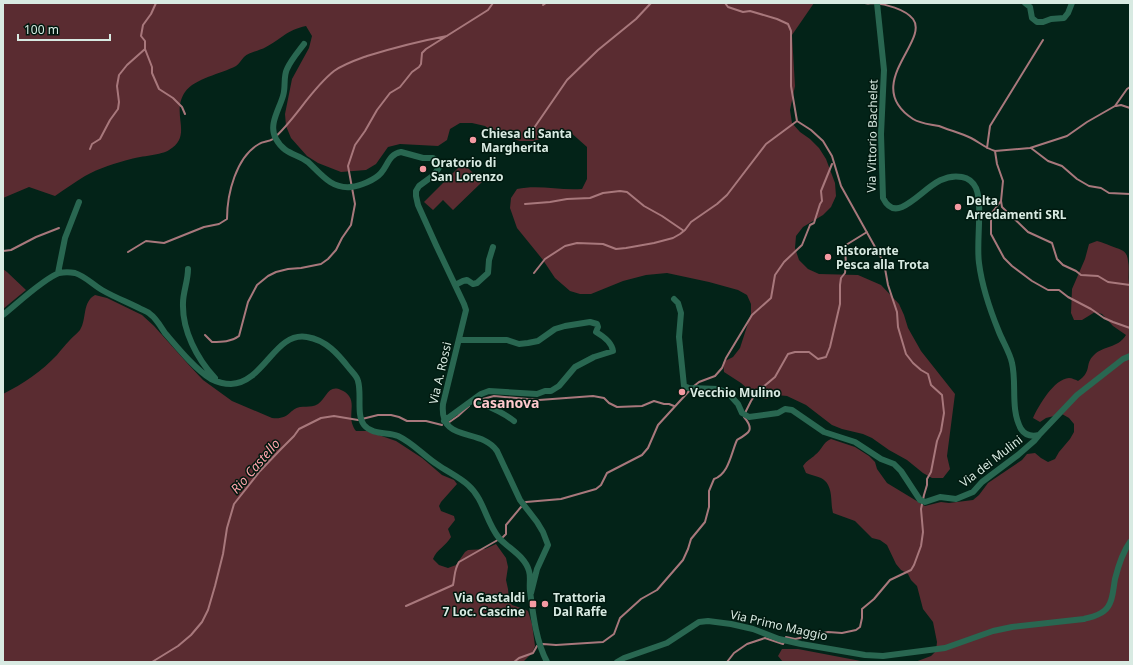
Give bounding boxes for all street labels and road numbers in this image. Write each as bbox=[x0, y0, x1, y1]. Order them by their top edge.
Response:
street label: Via Vittorio Bachelet bbox=[863, 78, 882, 193]
street label: Via A. Rossi bbox=[425, 340, 455, 406]
street label: Via dei Mulini bbox=[956, 431, 1026, 491]
street label: Via Primo Maggio bbox=[728, 605, 830, 645]

